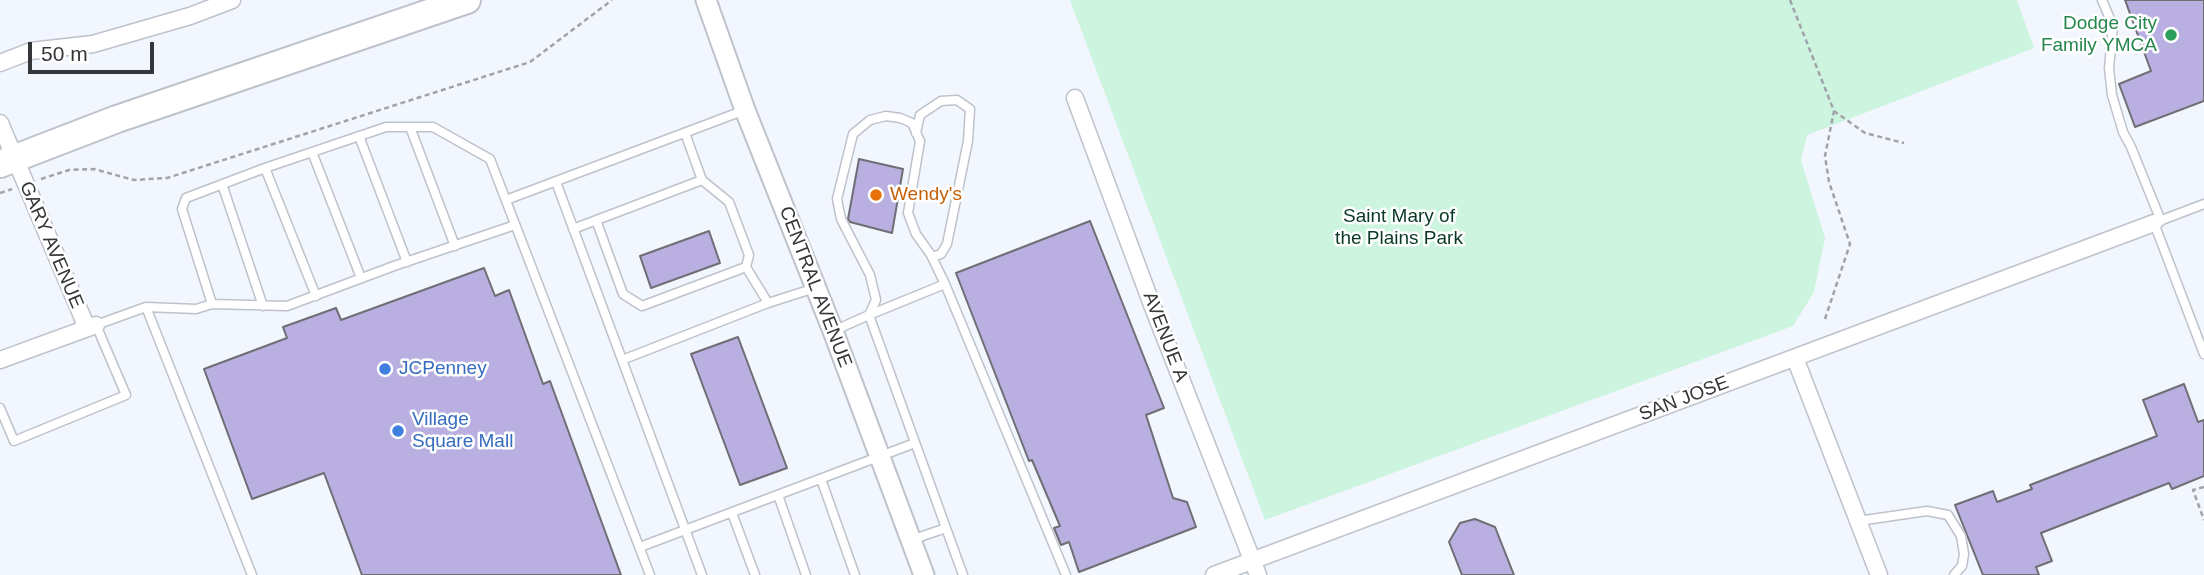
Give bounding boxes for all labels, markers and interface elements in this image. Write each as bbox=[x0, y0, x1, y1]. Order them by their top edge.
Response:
place label: Dodge City Family YMCA bbox=[2041, 13, 2157, 57]
marker: Dodge City Family YMCA bbox=[2163, 27, 2179, 43]
scale bar bbox=[32, 28, 158, 72]
text: 50 m bbox=[41, 42, 88, 65]
street label: GARY AVENUE bbox=[14, 178, 88, 312]
place label: Wendy's bbox=[890, 184, 962, 206]
marker: Wendy's bbox=[868, 187, 884, 203]
street label: CENTRAL AVENUE bbox=[774, 203, 856, 371]
park label: Saint Mary of the Plains Park bbox=[1335, 206, 1463, 250]
street label: AVENUE A bbox=[1137, 289, 1193, 385]
place label: JCPenney bbox=[399, 358, 487, 380]
marker: JCPenney bbox=[377, 361, 393, 377]
street label: SAN JOSE bbox=[1636, 372, 1732, 426]
place label: Village Square Mall bbox=[412, 409, 513, 453]
marker: Village Square Mall bbox=[390, 423, 406, 439]

